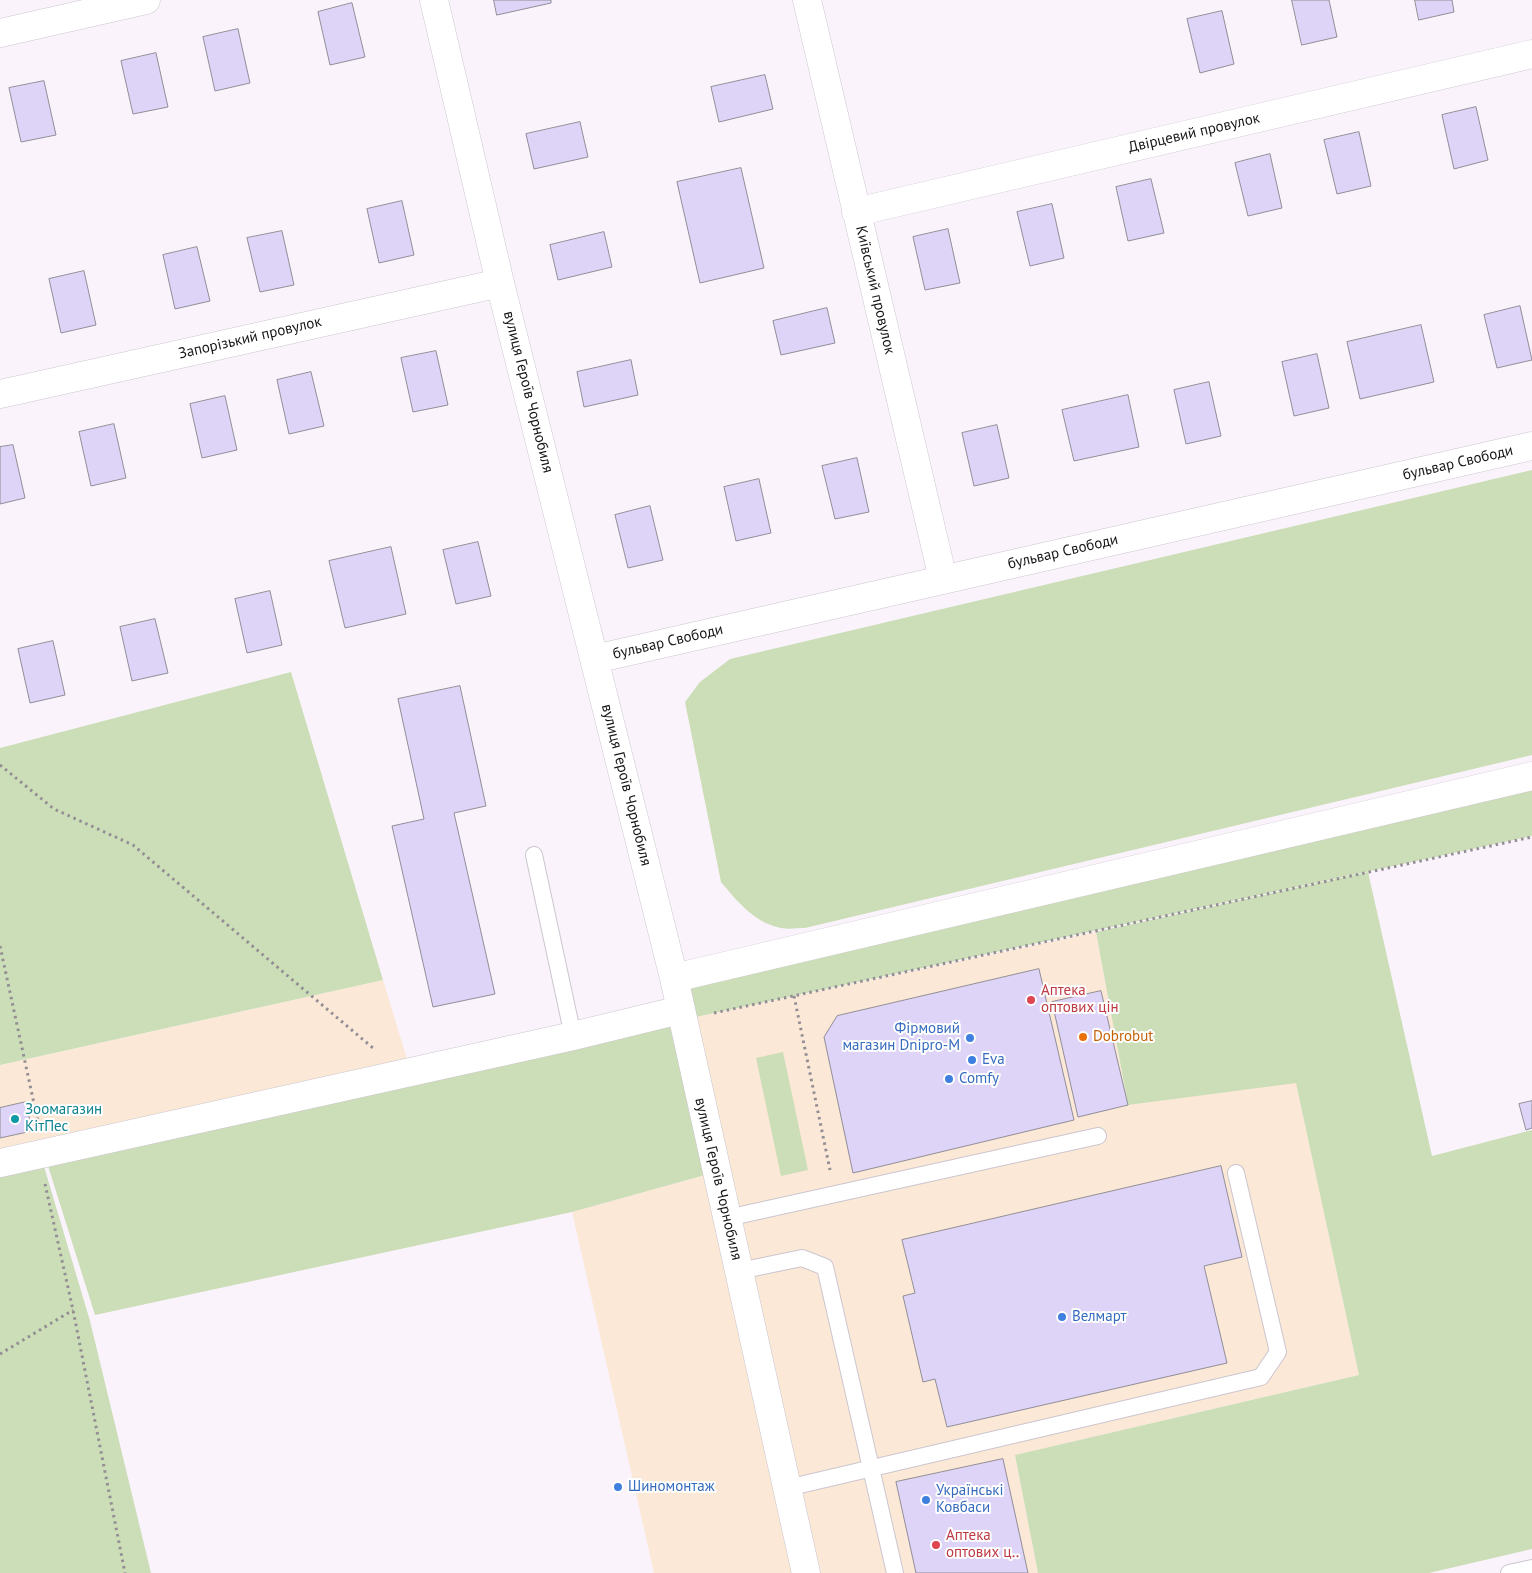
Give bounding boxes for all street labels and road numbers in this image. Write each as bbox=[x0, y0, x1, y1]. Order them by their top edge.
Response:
street label: Двірцевий провулок bbox=[1126, 109, 1262, 157]
street label: Київський провулок bbox=[851, 224, 899, 356]
street label: вулиця Героїв Чорнобиля bbox=[499, 309, 557, 475]
street label: Запорізький провулок bbox=[177, 313, 323, 363]
street label: бульвар Свободи bbox=[1401, 442, 1515, 484]
street label: бульвар Свободи bbox=[1006, 531, 1120, 573]
street label: бульвар Свободи bbox=[611, 621, 725, 663]
street label: вулиця Героїв Чорнобиля bbox=[597, 702, 655, 868]
street label: вулиця Героїв Чорнобиля bbox=[691, 1096, 745, 1262]

